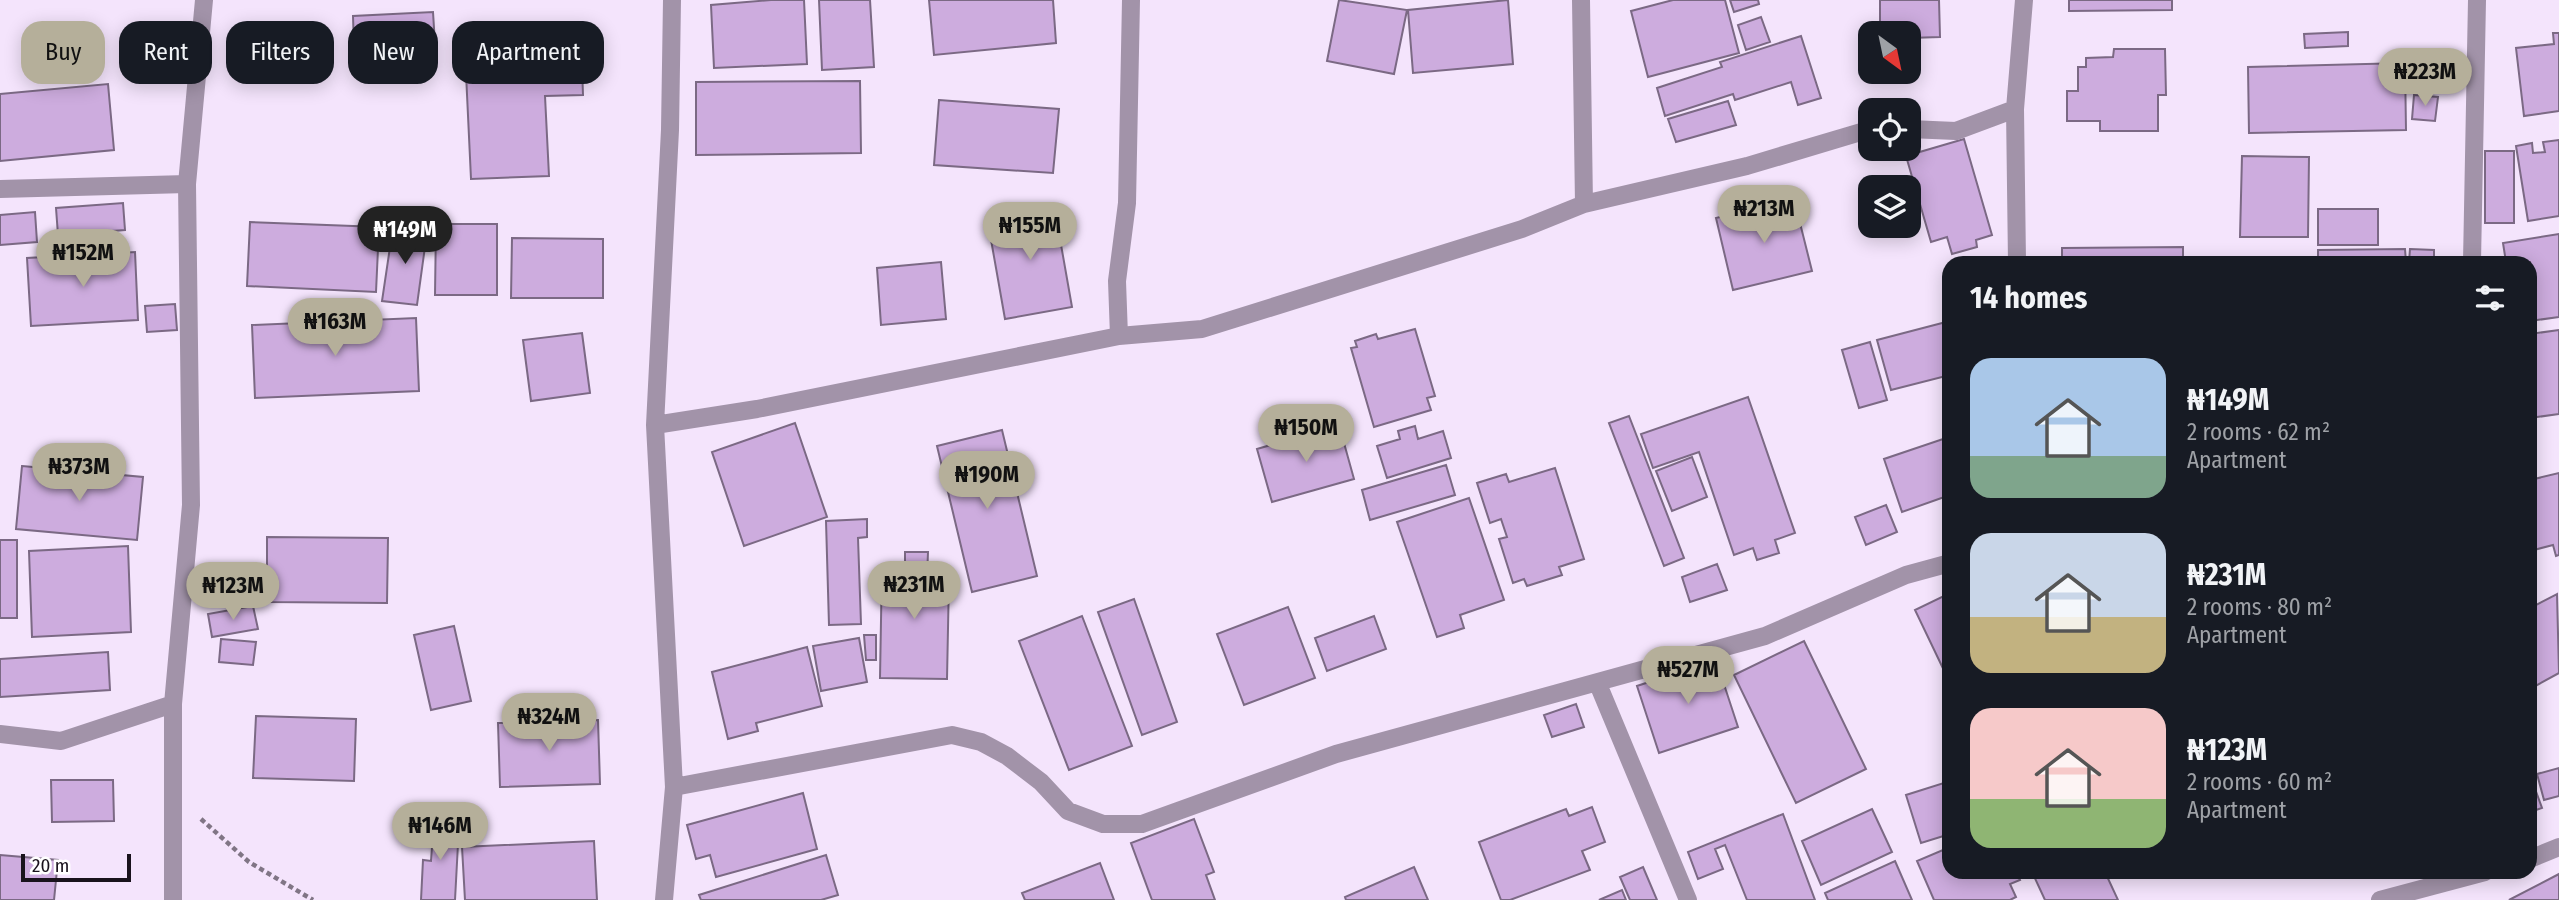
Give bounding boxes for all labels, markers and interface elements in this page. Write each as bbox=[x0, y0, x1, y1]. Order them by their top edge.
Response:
chip: Buy bbox=[21, 21, 105, 84]
chip: Rent bbox=[119, 21, 212, 84]
chip: Filters bbox=[226, 21, 334, 84]
chip: New bbox=[348, 21, 438, 84]
chip: Apartment bbox=[452, 21, 604, 84]
north arrow bbox=[1858, 21, 1922, 84]
map controls bbox=[1858, 21, 1921, 238]
pin: ₦223M bbox=[2376, 48, 2474, 108]
text: ₦223M bbox=[2394, 57, 2456, 85]
button: locate bbox=[1858, 98, 1921, 161]
button: layers bbox=[1858, 175, 1921, 238]
pin: ₦213M bbox=[1715, 186, 1813, 245]
text: ₦213M bbox=[1734, 194, 1795, 222]
pin: ₦155M bbox=[981, 202, 1079, 262]
pin: ₦149M bbox=[356, 206, 454, 266]
text: ₦155M bbox=[999, 211, 1061, 239]
text: ₦149M bbox=[373, 215, 437, 243]
pin: ₦152M bbox=[34, 230, 132, 289]
text: ₦152M bbox=[52, 238, 114, 266]
icon: filters bbox=[2471, 279, 2509, 317]
text: 14 homes bbox=[1970, 280, 2087, 316]
pin: ₦163M bbox=[286, 298, 384, 358]
text: ₦163M bbox=[304, 307, 366, 335]
text: ₦149M bbox=[2187, 382, 2269, 418]
icon: home bbox=[2026, 386, 2110, 470]
pin: ₦150M bbox=[1257, 405, 1355, 464]
text: ₦150M bbox=[1274, 413, 1338, 441]
text: 2 rooms · 62 m² bbox=[2187, 418, 2330, 446]
pin: ₦373M bbox=[30, 444, 128, 503]
text: Apartment bbox=[2187, 446, 2287, 474]
text: ₦373M bbox=[48, 452, 110, 480]
pin: ₦190M bbox=[938, 452, 1036, 511]
text: ₦190M bbox=[955, 460, 1019, 488]
text: ₦231M bbox=[2187, 557, 2266, 593]
icon: home bbox=[2026, 561, 2110, 645]
pin: ₦123M bbox=[184, 562, 282, 622]
pin: ₦231M bbox=[865, 562, 963, 621]
text: ₦231M bbox=[884, 570, 944, 598]
text: ₦123M bbox=[202, 571, 264, 599]
text: 2 rooms · 80 m² bbox=[2187, 593, 2332, 621]
text: Apartment bbox=[2187, 621, 2287, 649]
pin: ₦527M bbox=[1639, 646, 1737, 706]
text: ₦527M bbox=[1657, 655, 1719, 683]
pin: ₦324M bbox=[500, 694, 598, 753]
text: ₦324M bbox=[518, 702, 580, 730]
text: ₦123M bbox=[2187, 732, 2267, 768]
icon: home bbox=[2026, 736, 2110, 820]
text: 2 rooms · 60 m² bbox=[2187, 768, 2332, 796]
text: Apartment bbox=[2187, 796, 2287, 824]
pin: ₦146M bbox=[391, 802, 489, 862]
text: ₦146M bbox=[408, 811, 472, 839]
scale bar bbox=[21, 851, 131, 883]
text: 20 m bbox=[32, 854, 69, 877]

